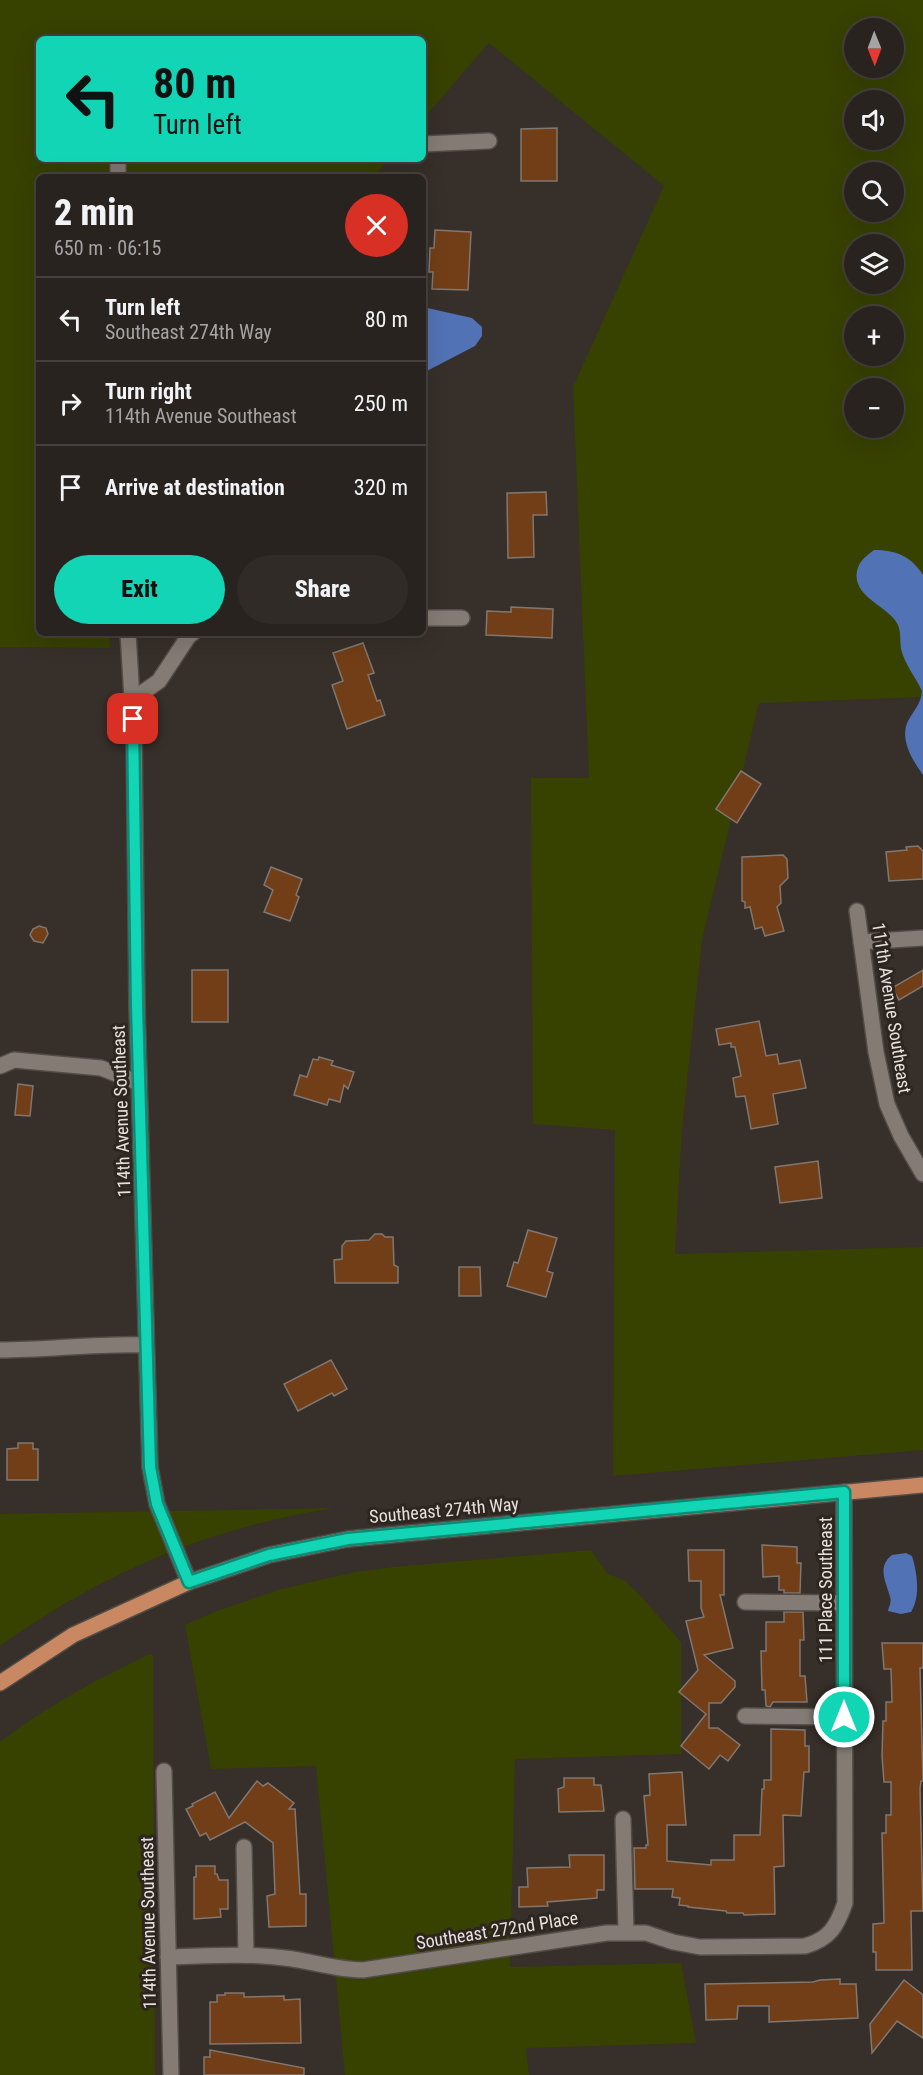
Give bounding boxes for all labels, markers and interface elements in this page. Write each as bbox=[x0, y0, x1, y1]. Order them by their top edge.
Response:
north arrow bbox=[844, 18, 904, 78]
map controls bbox=[844, 18, 904, 438]
text: 80 m bbox=[153, 59, 236, 108]
icon: left bbox=[54, 60, 132, 138]
button: sound bbox=[844, 90, 904, 150]
text: Turn left bbox=[153, 109, 242, 141]
button: search bbox=[844, 162, 904, 222]
text: 2 min bbox=[54, 192, 134, 234]
button: close bbox=[345, 194, 408, 257]
button: layers bbox=[844, 234, 904, 294]
text: 650 m · 06:15 bbox=[54, 236, 161, 260]
text: Turn left bbox=[105, 295, 180, 320]
icon: left bbox=[54, 303, 87, 336]
button: + bbox=[844, 306, 904, 366]
text: 80 m bbox=[365, 307, 408, 332]
text: Southeast 274th Way bbox=[105, 320, 272, 344]
button: − bbox=[844, 378, 904, 438]
text: Turn right bbox=[105, 379, 192, 404]
icon: right bbox=[54, 387, 87, 420]
text: 250 m bbox=[354, 391, 408, 416]
text: 114th Avenue Southeast bbox=[105, 404, 297, 428]
icon: arrive bbox=[54, 471, 87, 504]
text: Arrive at destination bbox=[105, 475, 285, 500]
text: 320 m bbox=[354, 475, 408, 500]
button: Exit bbox=[54, 555, 225, 624]
button: Share bbox=[237, 555, 408, 624]
pin bbox=[107, 693, 158, 744]
icon: arrive bbox=[116, 702, 149, 735]
street label: 111th Avenue Southeast bbox=[868, 921, 916, 1095]
street label: 114th Avenue Southeast bbox=[107, 1024, 135, 1198]
street label: Southeast 274th Way bbox=[368, 1493, 520, 1527]
street label: 111 Place Southeast bbox=[815, 1517, 836, 1663]
position arrow bbox=[812, 1685, 876, 1749]
street label: 114th Avenue Southeast bbox=[136, 1837, 160, 2009]
street label: Southeast 272nd Place bbox=[414, 1907, 580, 1953]

